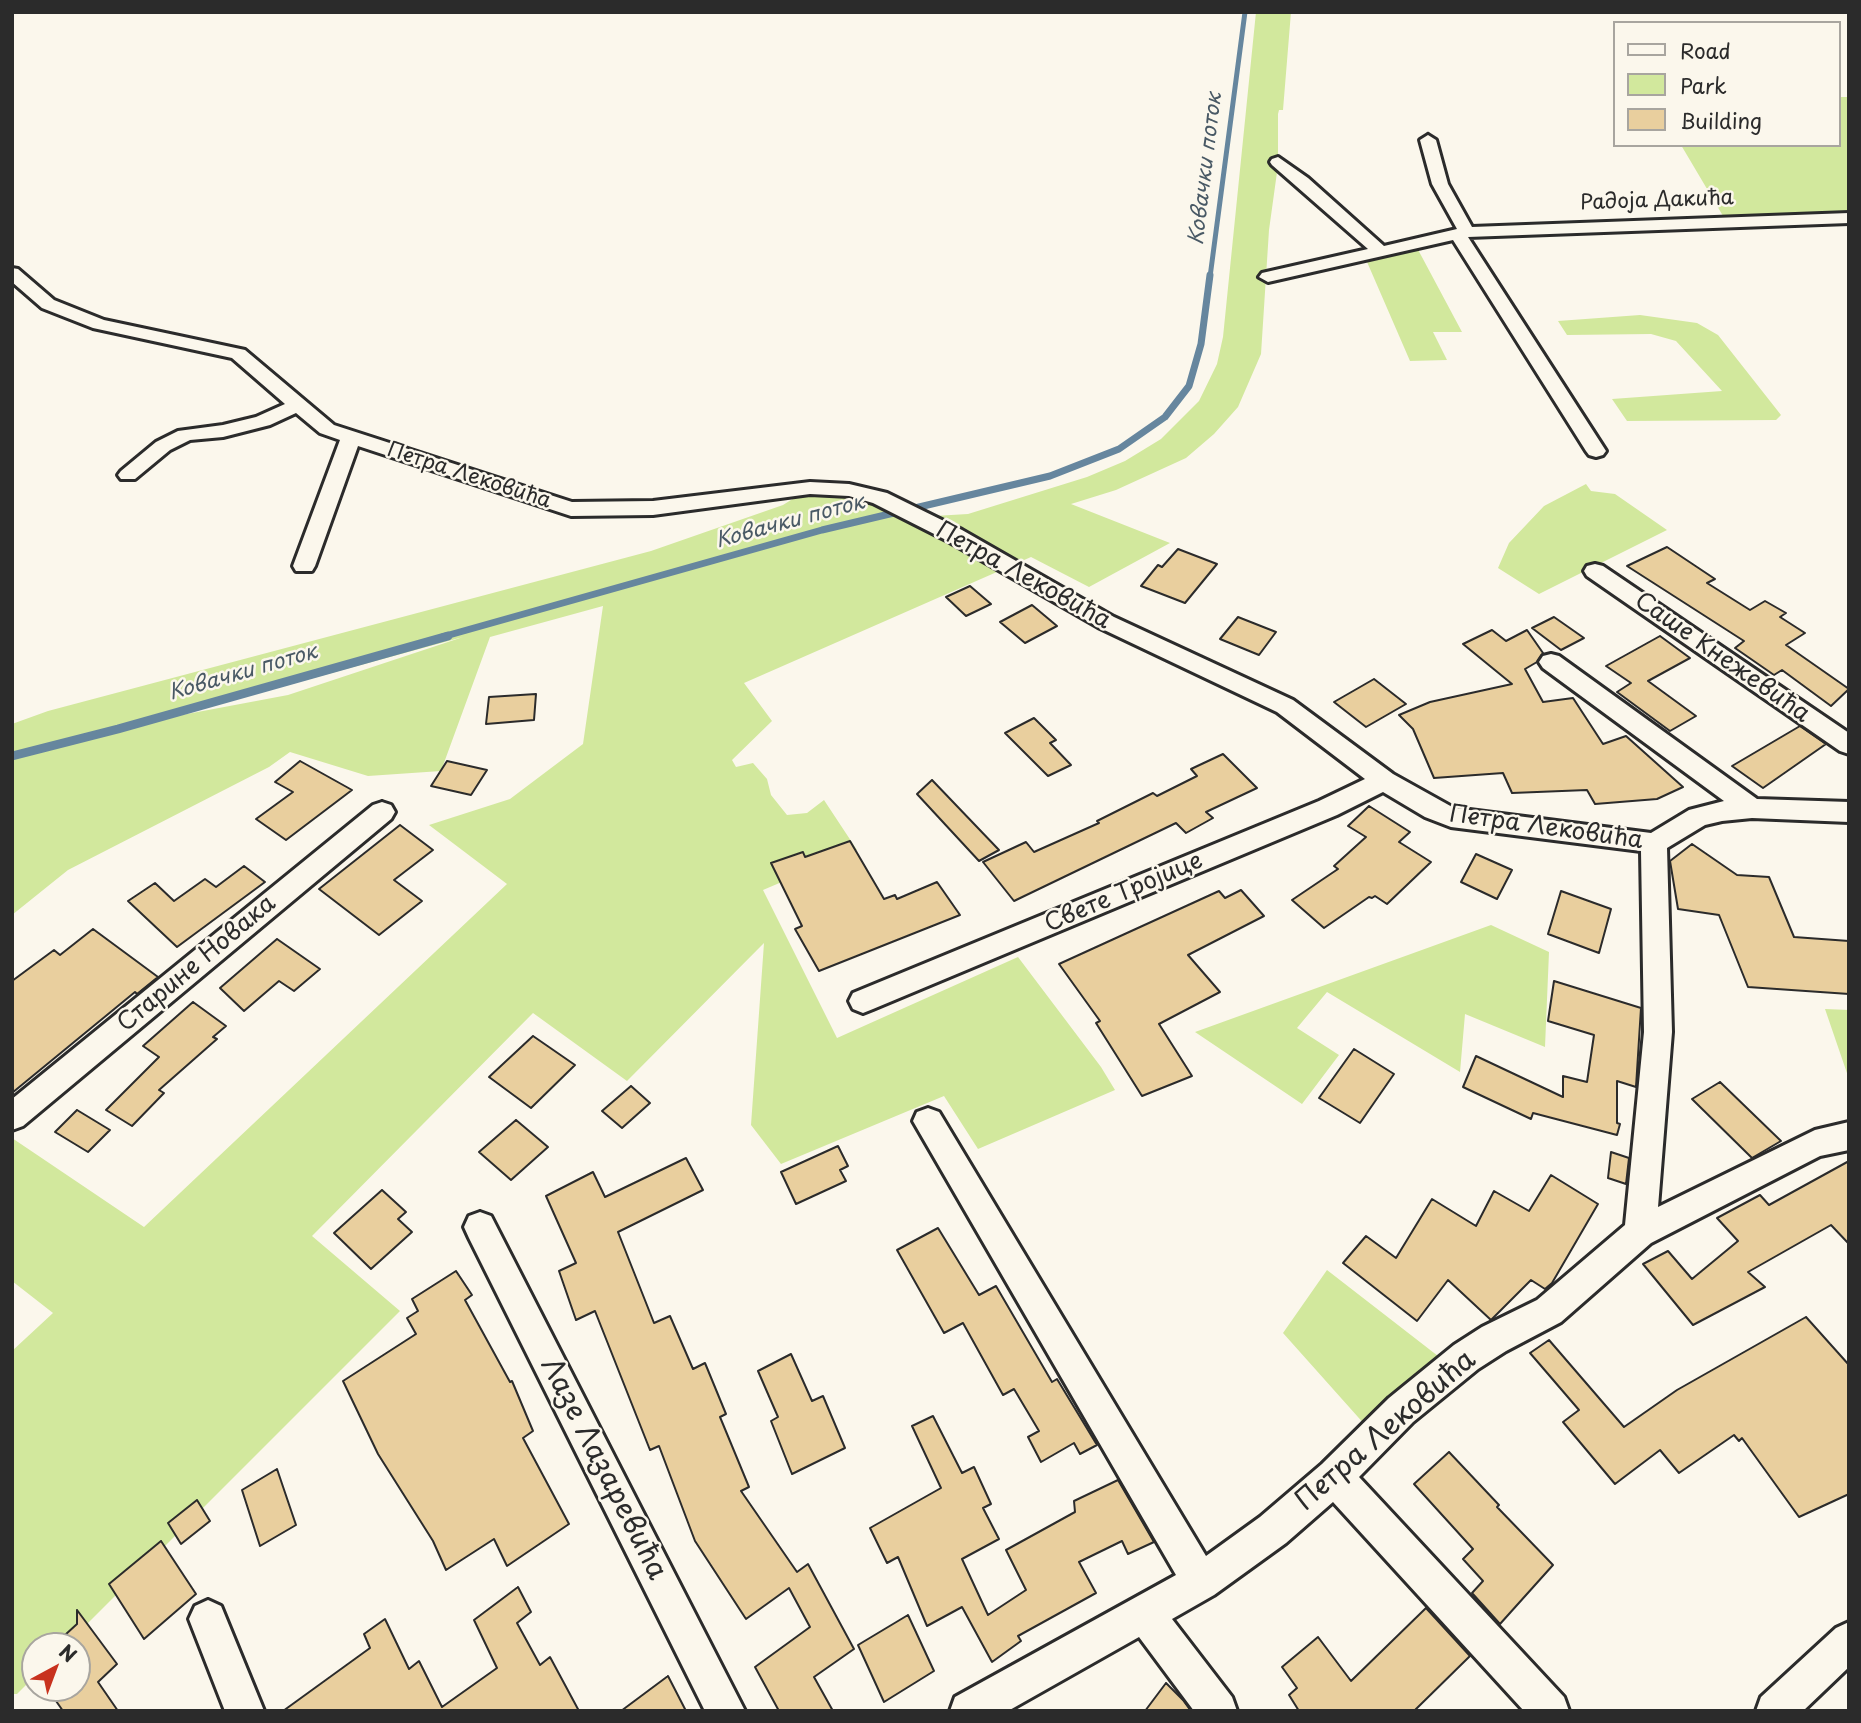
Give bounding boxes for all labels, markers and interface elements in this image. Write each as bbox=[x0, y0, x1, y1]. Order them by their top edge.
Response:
legend bbox=[1612, 21, 1840, 147]
text: Road bbox=[1680, 34, 1731, 66]
text: Park bbox=[1680, 69, 1727, 101]
water label: Ковачки поток bbox=[1184, 91, 1228, 247]
text: Building bbox=[1680, 104, 1762, 136]
street label: Радоја Дакића bbox=[1580, 186, 1734, 216]
street label: Петра Лековића bbox=[384, 438, 554, 514]
water label: Ковачки поток bbox=[713, 490, 867, 554]
street label: Петра Лековића bbox=[931, 516, 1115, 636]
street label: Саше Кнежевића bbox=[1629, 587, 1815, 729]
water label: Ковачки поток bbox=[166, 640, 320, 706]
street label: Петра Лековића bbox=[1447, 800, 1645, 856]
street label: Свете Тројице bbox=[1041, 847, 1207, 939]
street label: Старине Новака bbox=[112, 890, 282, 1038]
street label: Петра Лековића bbox=[1289, 1344, 1483, 1518]
street label: Лазе Лазаревића bbox=[533, 1353, 673, 1585]
north arrow bbox=[21, 1632, 91, 1702]
text: N bbox=[54, 1637, 83, 1668]

